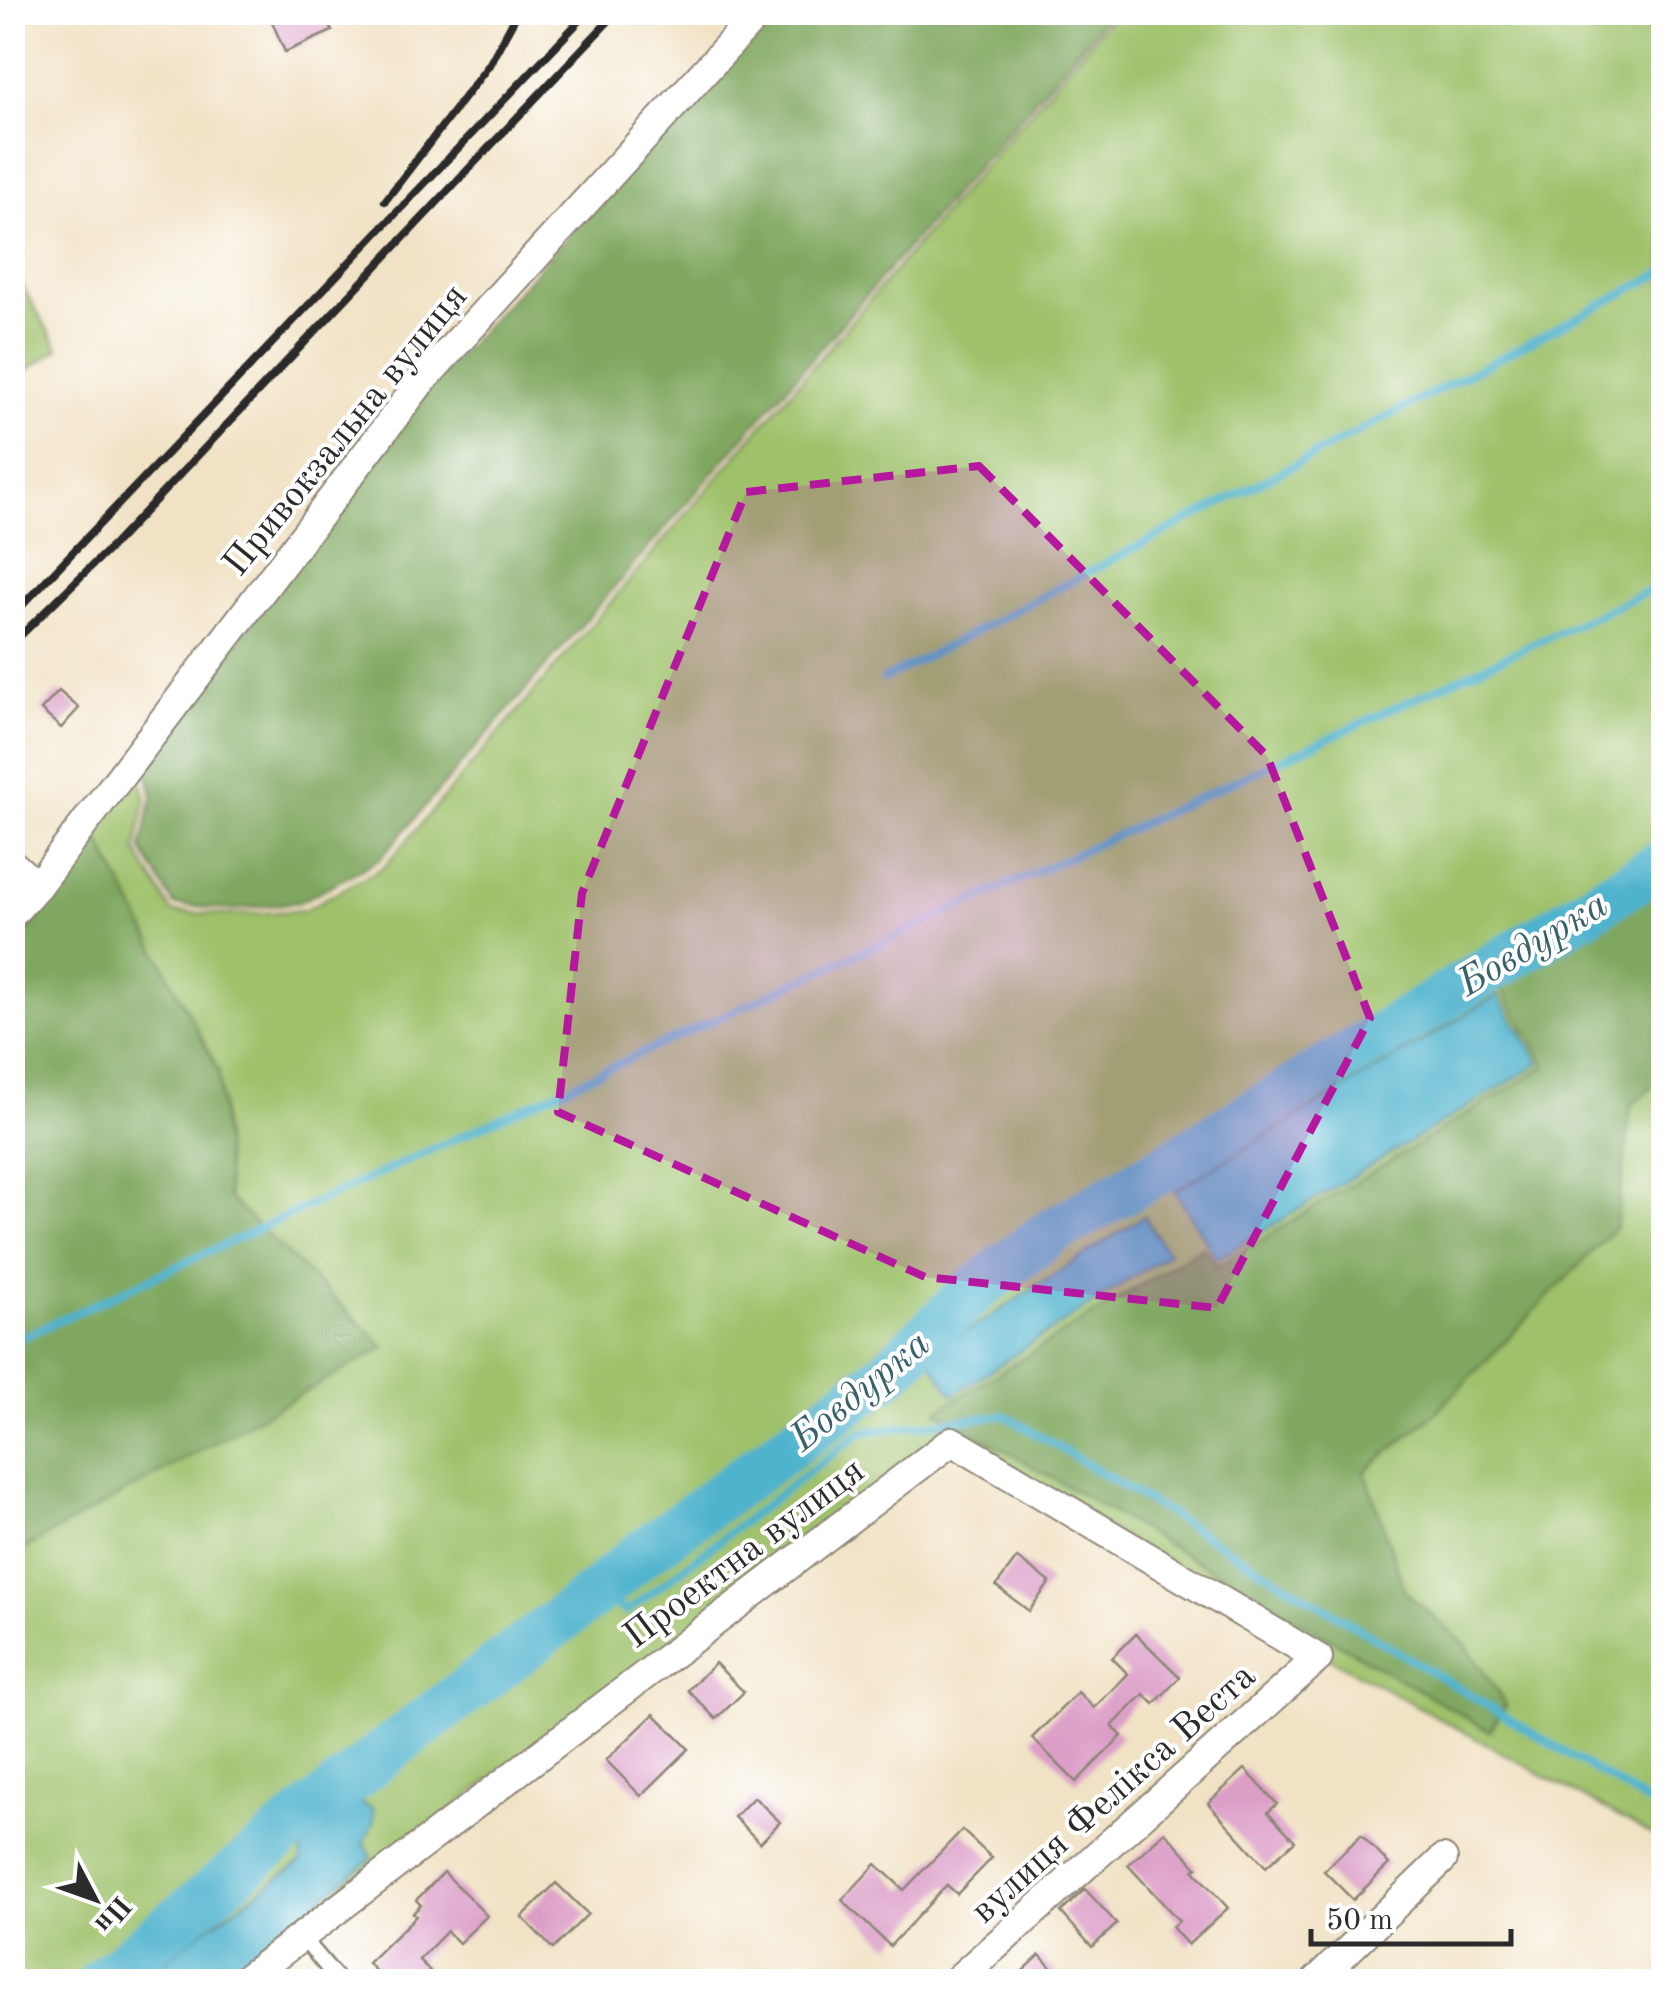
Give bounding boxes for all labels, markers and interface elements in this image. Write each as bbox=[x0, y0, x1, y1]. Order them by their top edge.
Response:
street label: Привокзальна вулиця bbox=[217, 278, 475, 584]
water label: Бовдурка bbox=[1451, 885, 1616, 1006]
water label: Бовдурка bbox=[783, 1324, 939, 1461]
street label: Проектна вулиця bbox=[618, 1452, 872, 1657]
street label: вулиця Фелікса Веста bbox=[965, 1657, 1264, 1931]
north arrow bbox=[45, 1849, 145, 1949]
scale bar bbox=[1311, 1884, 1511, 1946]
text: Пн bbox=[88, 1890, 135, 1937]
text: 50 m bbox=[1326, 1906, 1393, 1936]

